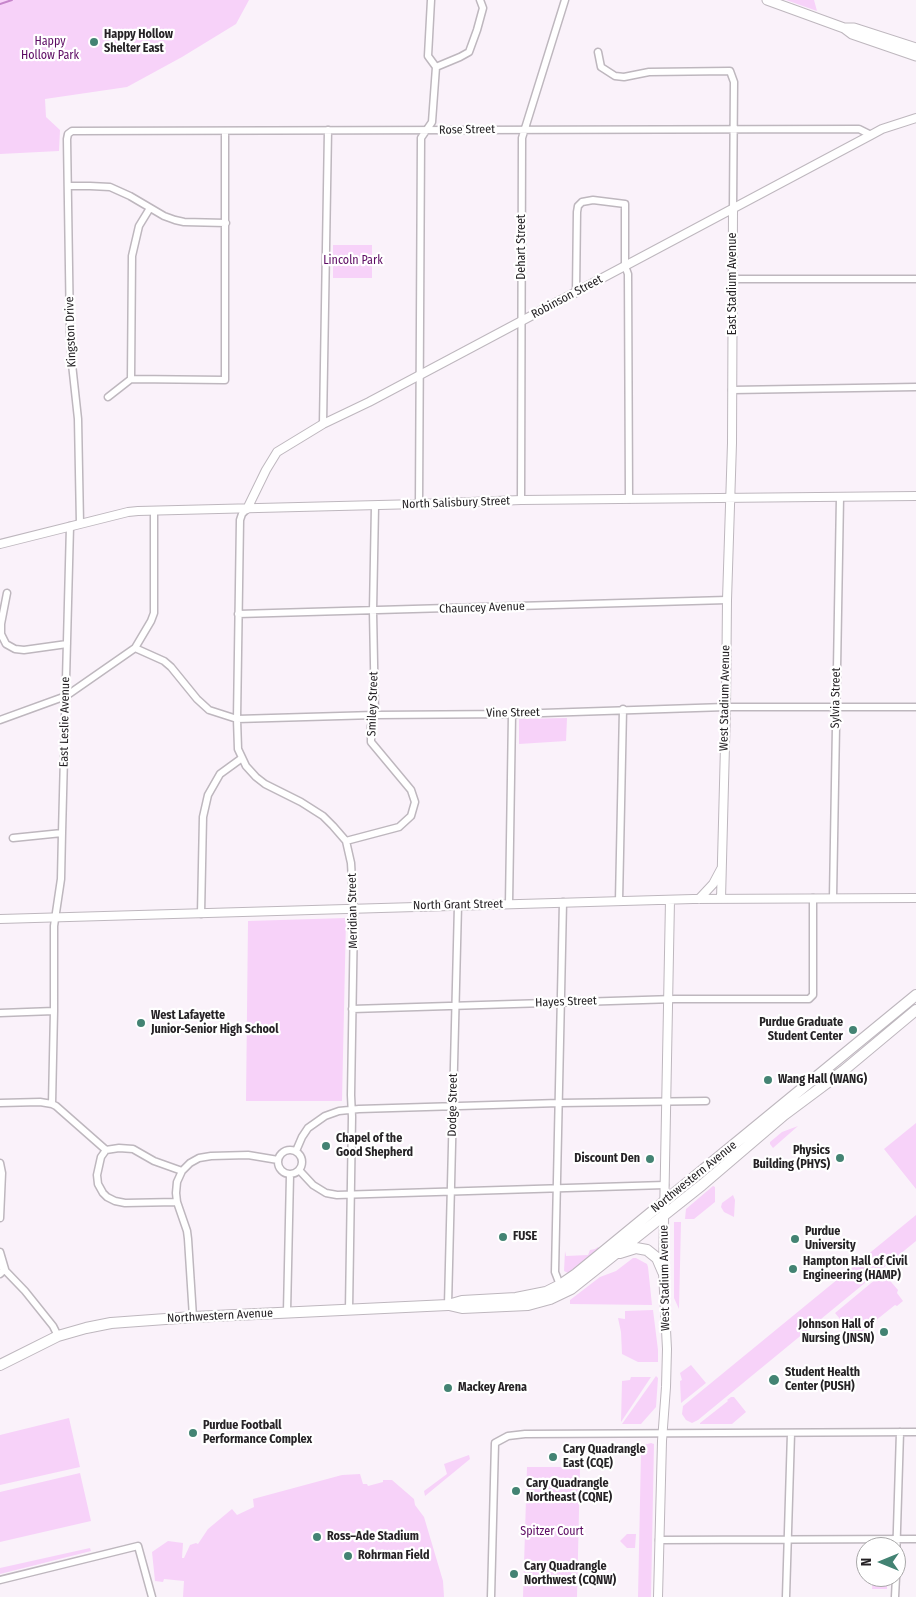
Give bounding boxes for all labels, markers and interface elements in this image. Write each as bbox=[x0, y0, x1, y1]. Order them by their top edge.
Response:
place label: Happy Hollow Shelter East bbox=[104, 28, 173, 56]
park label: Happy Hollow Park bbox=[21, 35, 79, 63]
marker: Happy Hollow Shelter East bbox=[88, 36, 100, 48]
street label: Rose Street bbox=[439, 122, 495, 138]
street label: Dehart Street bbox=[515, 214, 529, 280]
street label: East Stadium Avenue bbox=[726, 233, 740, 335]
park label: Lincoln Park bbox=[323, 254, 383, 268]
street label: Robinson Street bbox=[529, 272, 605, 322]
street label: Kingston Drive bbox=[63, 296, 79, 368]
street label: North Salisbury Street bbox=[402, 494, 510, 512]
street label: Chauncey Avenue bbox=[439, 599, 525, 617]
street label: West Stadium Avenue bbox=[717, 645, 733, 751]
street label: Sylvia Street bbox=[828, 667, 844, 729]
street label: Smiley Street bbox=[365, 671, 381, 737]
street label: East Leslie Avenue bbox=[57, 677, 73, 767]
street label: Vine Street bbox=[486, 705, 540, 721]
street label: Meridian Street bbox=[345, 873, 361, 949]
street label: North Grant Street bbox=[413, 897, 503, 913]
street label: Hayes Street bbox=[535, 994, 597, 1010]
place label: West Lafayette Junior-Senior High School bbox=[151, 1009, 279, 1037]
place label: Purdue Graduate Student Center bbox=[759, 1016, 843, 1044]
marker: West Lafayette Junior-Senior High School bbox=[135, 1017, 147, 1029]
marker: Purdue Graduate Student Center bbox=[847, 1024, 859, 1036]
street label: Dodge Street bbox=[445, 1073, 461, 1137]
place label: Wang Hall (WANG) bbox=[778, 1073, 867, 1087]
marker: Wang Hall (WANG) bbox=[762, 1074, 774, 1086]
place label: Chapel of the Good Shepherd bbox=[336, 1132, 413, 1160]
street label: Northwestern Avenue bbox=[648, 1138, 740, 1216]
marker: Chapel of the Good Shepherd bbox=[320, 1140, 332, 1152]
place label: Physics Building (PHYS) bbox=[753, 1144, 830, 1172]
place label: Discount Den bbox=[574, 1152, 640, 1166]
marker: Physics Building (PHYS) bbox=[834, 1152, 846, 1164]
marker: Discount Den bbox=[644, 1153, 656, 1165]
street label: West Stadium Avenue bbox=[657, 1225, 673, 1331]
place label: Purdue University bbox=[805, 1225, 856, 1253]
place label: FUSE bbox=[513, 1230, 537, 1244]
marker: FUSE bbox=[497, 1231, 509, 1243]
marker: Purdue University bbox=[789, 1233, 801, 1245]
place label: Hampton Hall of Civil Engineering (HAMP) bbox=[803, 1255, 907, 1283]
marker: Hampton Hall of Civil Engineering (HAMP) bbox=[787, 1263, 799, 1275]
street label: Northwestern Avenue bbox=[167, 1306, 273, 1326]
place label: Johnson Hall of Nursing (JNSN) bbox=[799, 1318, 874, 1346]
marker: Johnson Hall of Nursing (JNSN) bbox=[878, 1326, 890, 1338]
place label: Student Health Center (PUSH) bbox=[785, 1366, 860, 1394]
marker: Student Health Center (PUSH) bbox=[767, 1373, 781, 1387]
place label: Mackey Arena bbox=[458, 1381, 527, 1395]
marker: Mackey Arena bbox=[442, 1382, 454, 1394]
place label: Purdue Football Performance Complex bbox=[203, 1419, 312, 1447]
marker: Purdue Football Performance Complex bbox=[187, 1427, 199, 1439]
place label: Cary Quadrangle East (CQE) bbox=[563, 1443, 646, 1471]
marker: Cary Quadrangle East (CQE) bbox=[547, 1451, 559, 1463]
place label: Cary Quadrangle Northeast (CQNE) bbox=[526, 1477, 612, 1505]
marker: Cary Quadrangle Northeast (CQNE) bbox=[510, 1485, 522, 1497]
park label: Spitzer Court bbox=[520, 1525, 584, 1539]
place label: Ross–Ade Stadium bbox=[327, 1530, 419, 1544]
marker: Ross–Ade Stadium bbox=[311, 1531, 323, 1543]
north arrow bbox=[856, 1537, 906, 1587]
place label: Rohrman Field bbox=[358, 1549, 430, 1563]
marker: Rohrman Field bbox=[342, 1550, 354, 1562]
text: N bbox=[858, 1558, 875, 1566]
place label: Cary Quadrangle Northwest (CQNW) bbox=[524, 1560, 616, 1588]
marker: Cary Quadrangle Northwest (CQNW) bbox=[508, 1568, 520, 1580]

